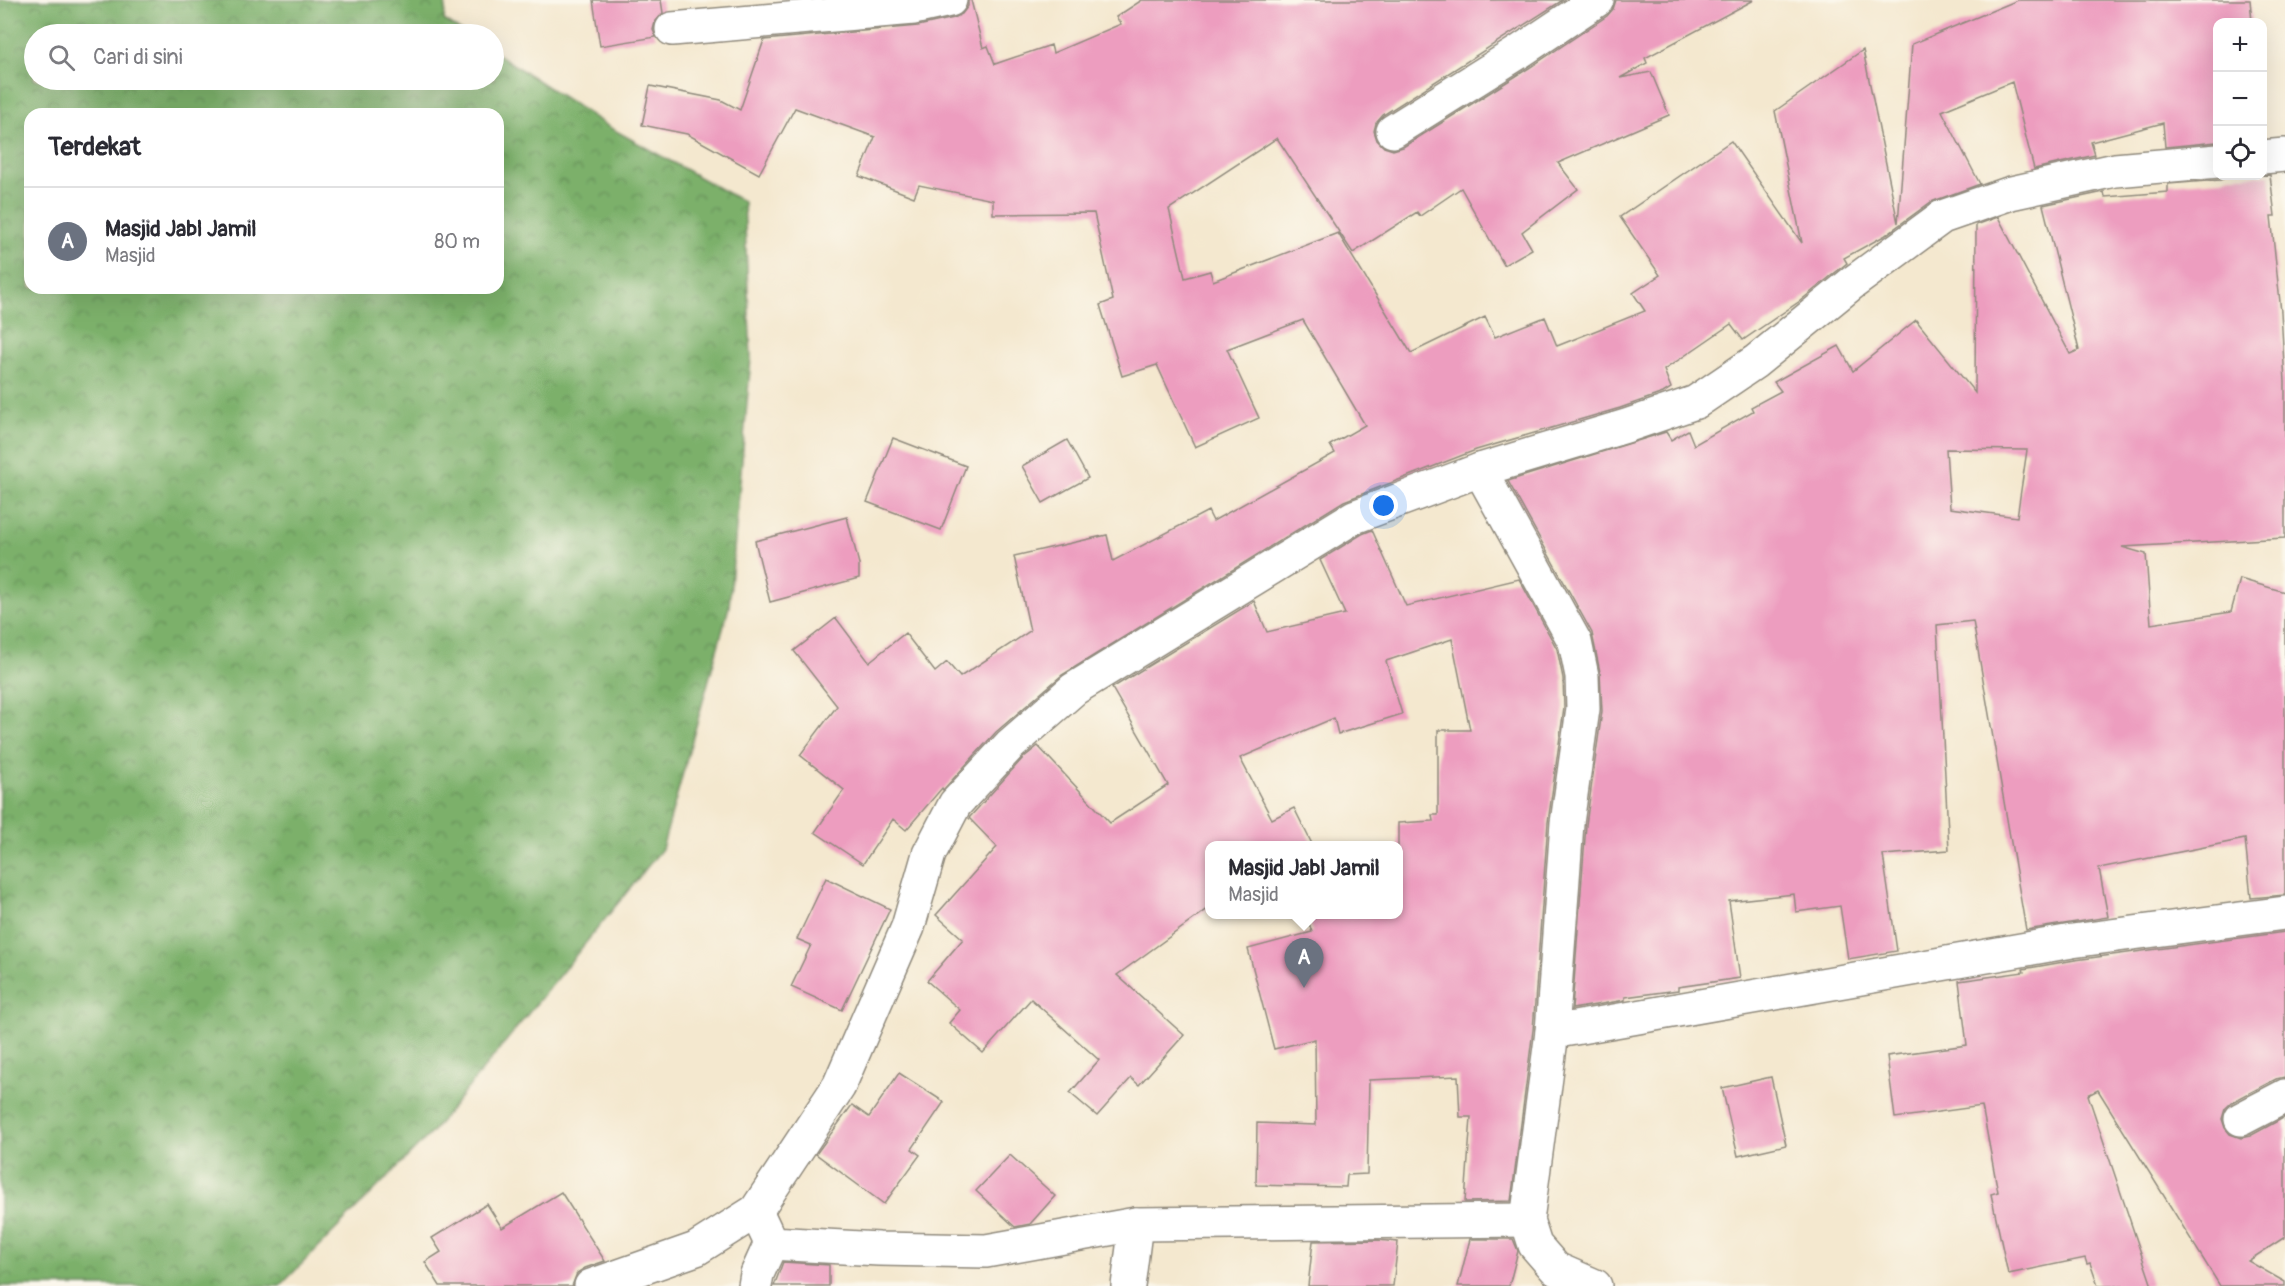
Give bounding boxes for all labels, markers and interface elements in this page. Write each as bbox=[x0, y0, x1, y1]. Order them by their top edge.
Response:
map controls bbox=[2213, 18, 2267, 180]
button: + bbox=[2213, 18, 2267, 72]
search box bbox=[24, 24, 504, 90]
icon: search bbox=[45, 41, 78, 74]
text: Cari di sini bbox=[93, 43, 183, 71]
button: − bbox=[2213, 72, 2267, 126]
button: locate bbox=[2213, 126, 2267, 180]
text: Terdekat bbox=[48, 131, 141, 163]
text: Masjid Jabl Jamil bbox=[105, 215, 256, 243]
text: A bbox=[61, 229, 74, 254]
text: 80 m bbox=[434, 229, 480, 254]
text: Masjid bbox=[105, 243, 156, 268]
your location bbox=[1369, 491, 1398, 520]
popup bbox=[1205, 841, 1403, 919]
text: Masjid Jabl Jamil bbox=[1228, 854, 1380, 882]
text: Masjid bbox=[1228, 882, 1279, 907]
pin: A bbox=[1284, 938, 1324, 988]

